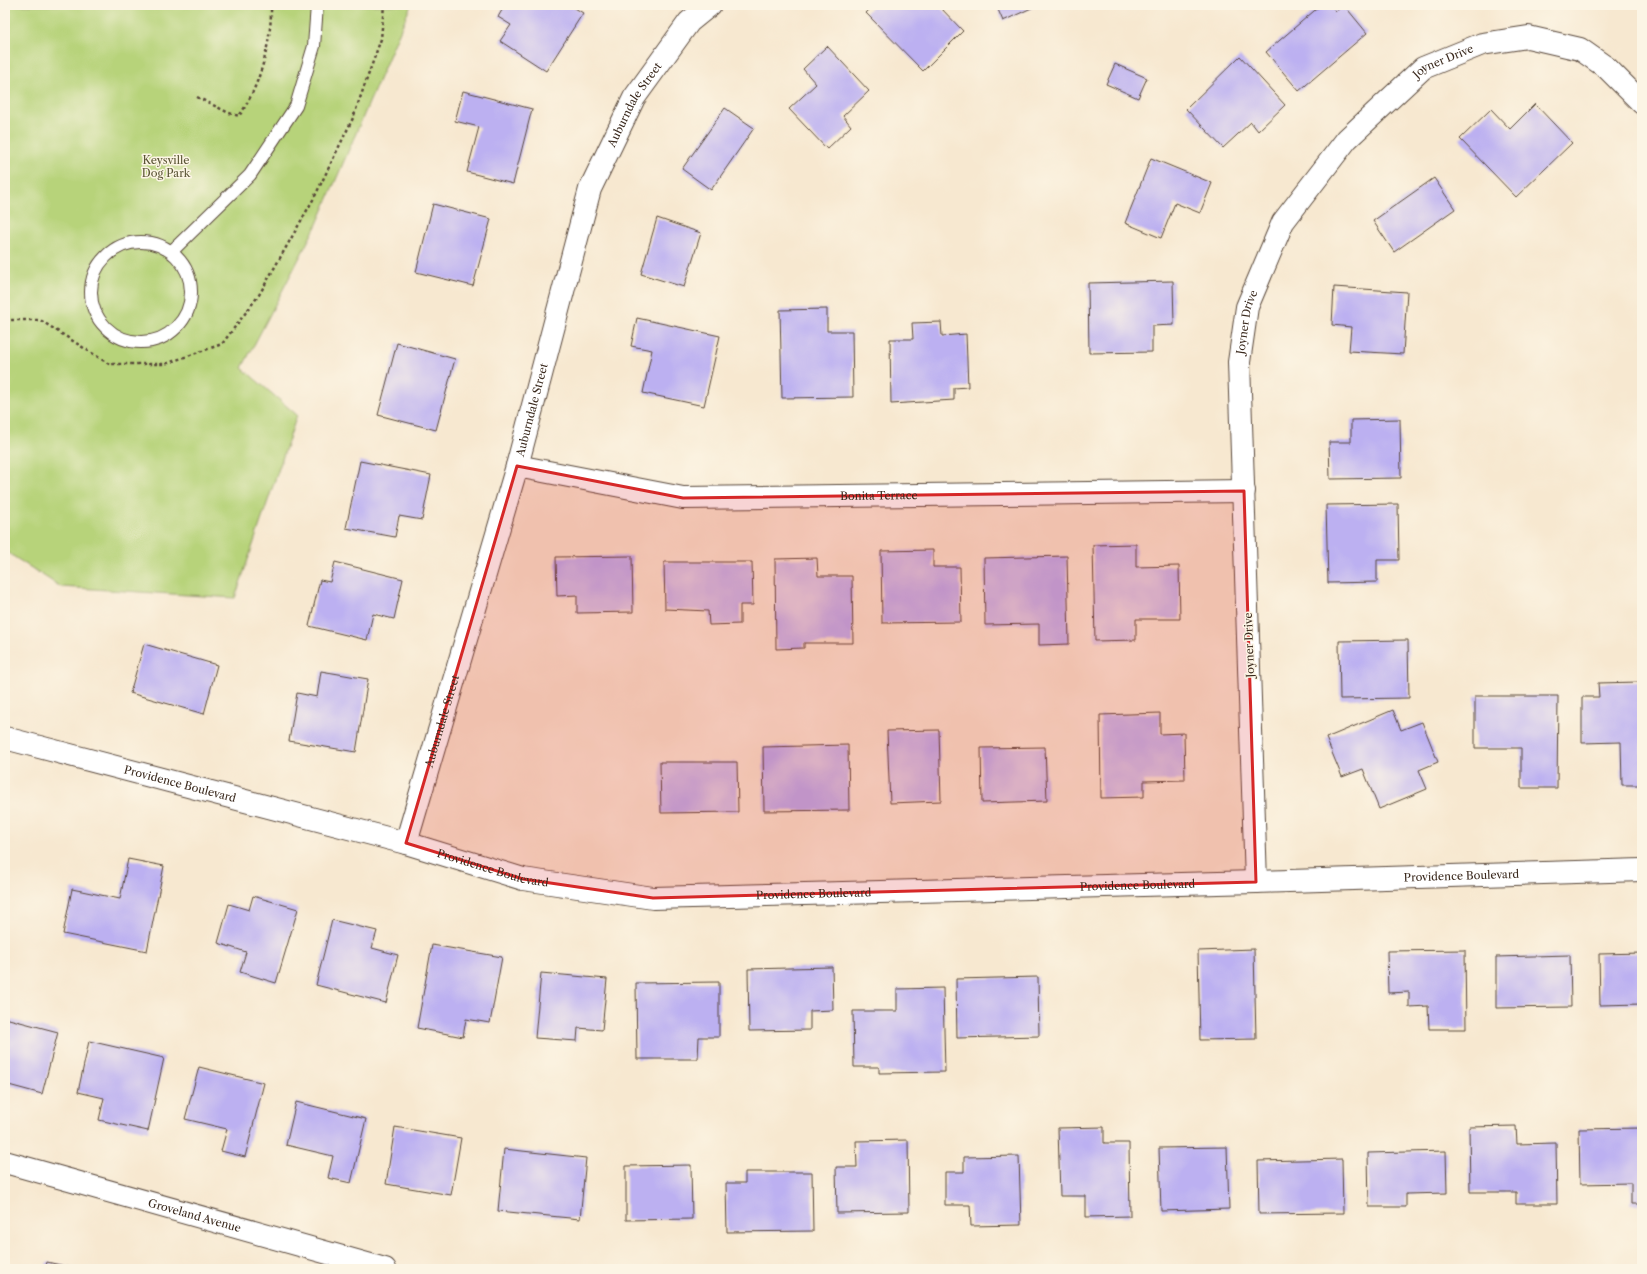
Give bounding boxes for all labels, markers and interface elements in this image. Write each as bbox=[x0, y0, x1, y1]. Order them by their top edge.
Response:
street label: Joyner Drive bbox=[1408, 41, 1475, 82]
street label: Auburndale Street bbox=[604, 59, 665, 150]
park label: Keysville Dog Park bbox=[142, 153, 191, 180]
street label: Joyner Drive bbox=[1233, 288, 1260, 357]
street label: Auburndale Street bbox=[513, 362, 551, 459]
street label: Bonita Terrace bbox=[840, 488, 918, 503]
street label: Joyner Drive bbox=[1241, 612, 1257, 680]
street label: Auburndale Street bbox=[421, 673, 462, 770]
street label: Providence Boulevard bbox=[123, 762, 238, 805]
street label: Providence Boulevard bbox=[435, 846, 550, 890]
street label: Providence Boulevard bbox=[1404, 867, 1520, 884]
street label: Providence Boulevard bbox=[1080, 877, 1196, 894]
street label: Providence Boulevard bbox=[756, 885, 872, 902]
street label: Groveland Avenue bbox=[147, 1196, 243, 1235]

